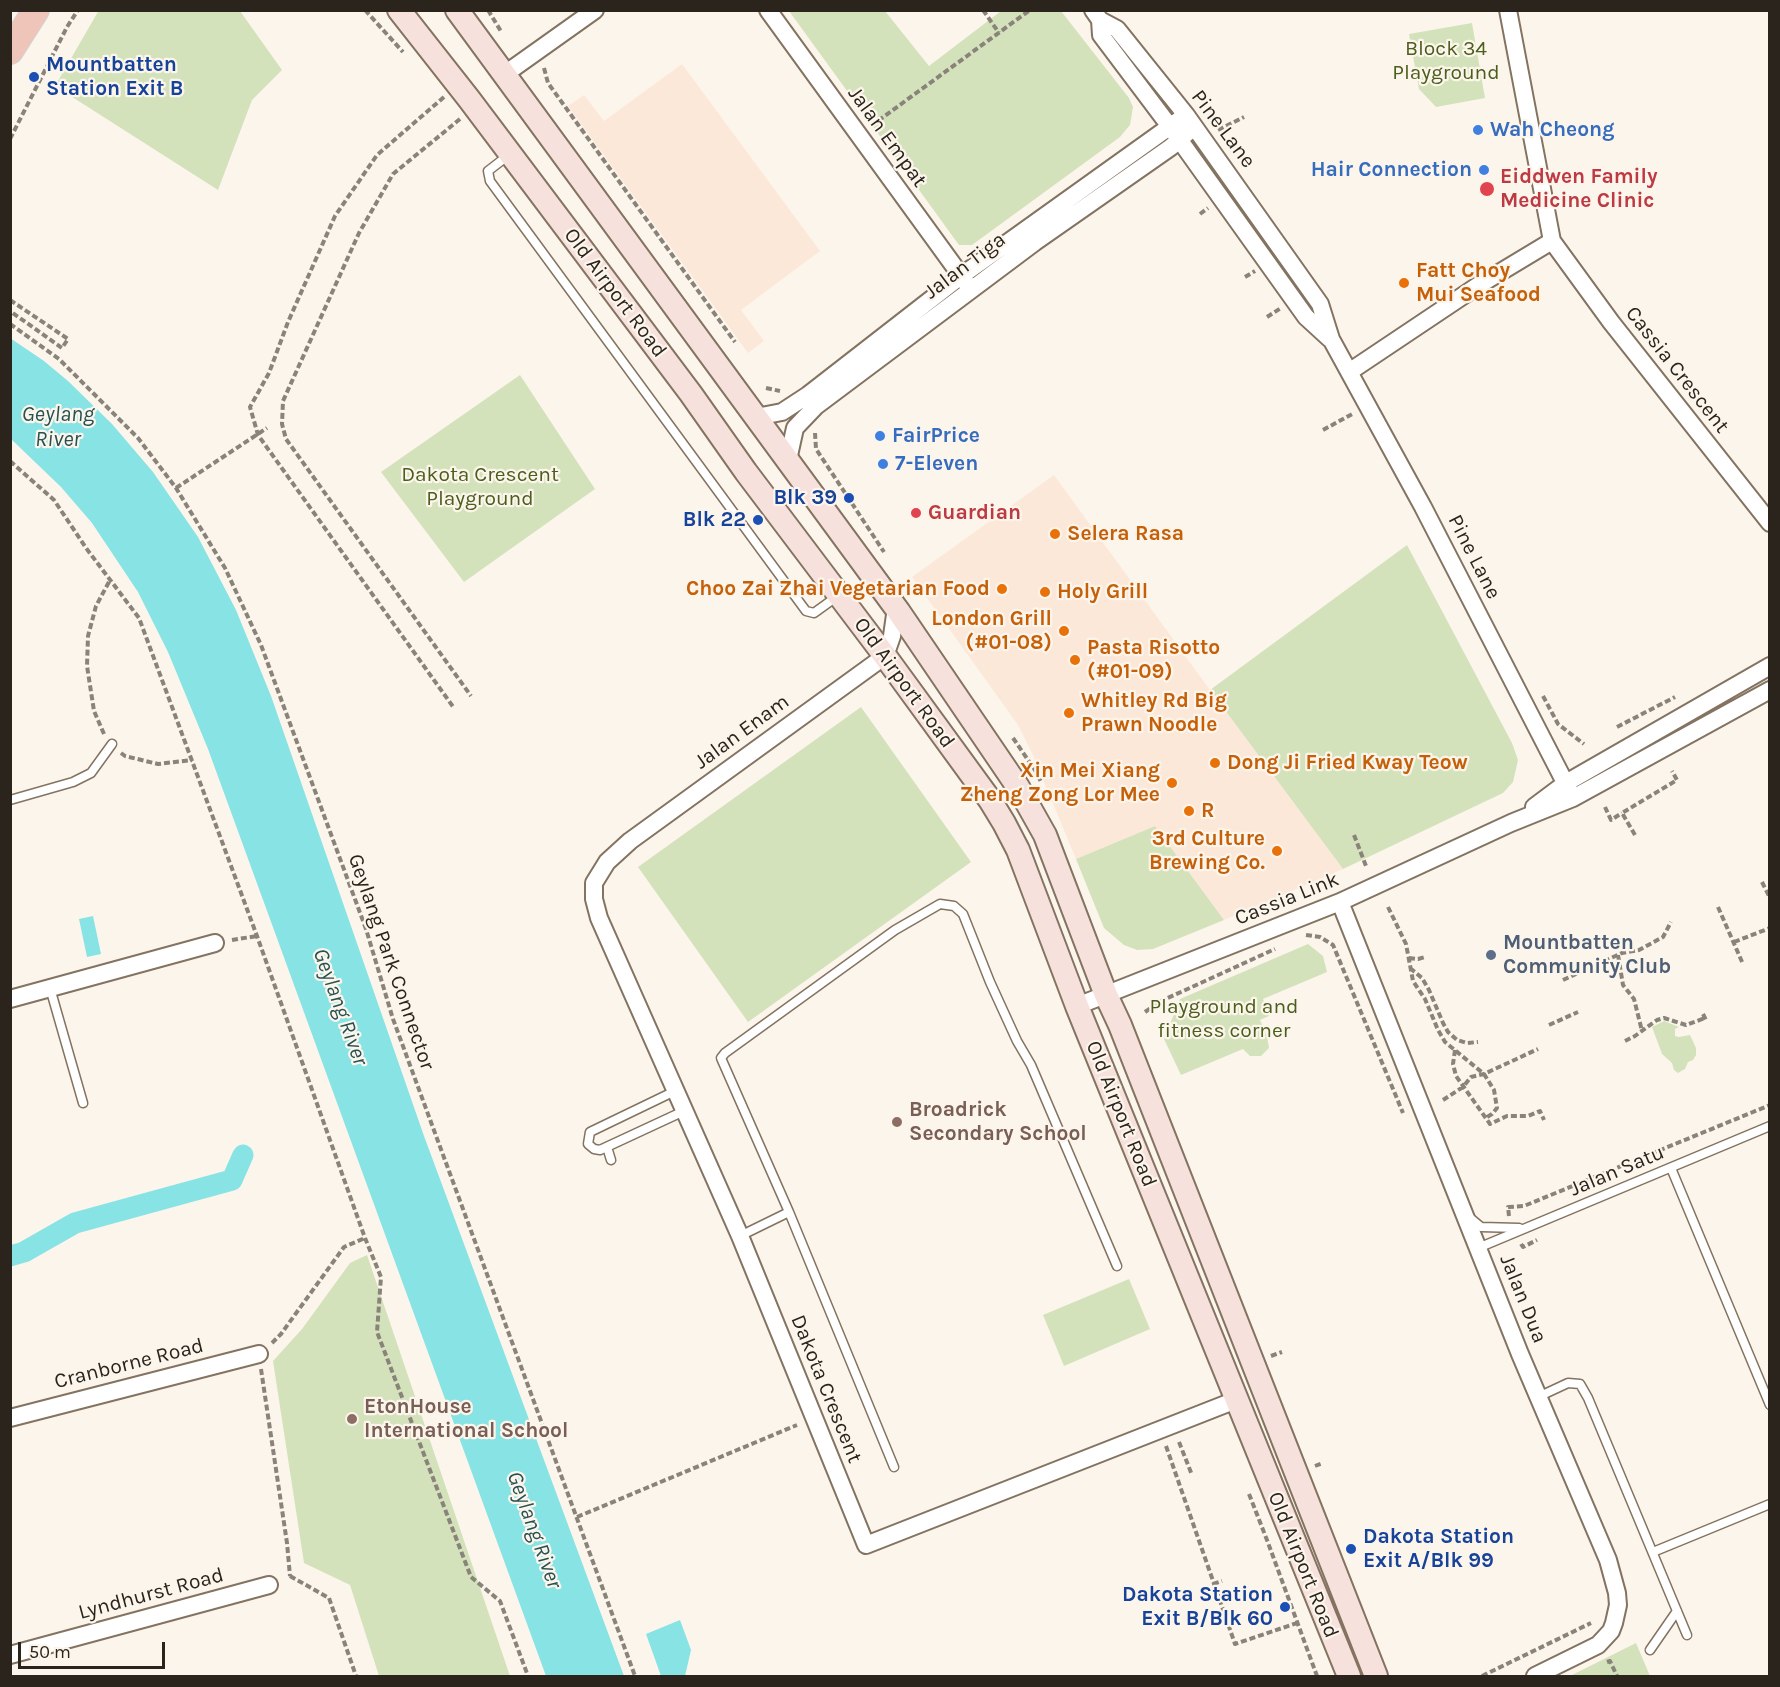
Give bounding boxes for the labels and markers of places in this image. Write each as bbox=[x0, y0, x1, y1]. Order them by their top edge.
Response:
place label: Mountbatten Station Exit B bbox=[46, 52, 183, 102]
marker: Mountbatten Station Exit B bbox=[27, 70, 41, 84]
place label: Wah Cheong bbox=[1490, 117, 1614, 143]
marker: Wah Cheong bbox=[1471, 123, 1485, 137]
place label: Hair Connection bbox=[1311, 157, 1472, 183]
marker: Hair Connection bbox=[1477, 163, 1491, 177]
place label: Eiddwen Family Medicine Clinic bbox=[1500, 164, 1657, 214]
marker: Eiddwen Family Medicine Clinic bbox=[1478, 180, 1496, 198]
place label: Fatt Choy Mui Seafood bbox=[1416, 258, 1541, 308]
marker: Fatt Choy Mui Seafood bbox=[1397, 276, 1411, 290]
place label: FairPrice bbox=[892, 423, 980, 449]
marker: FairPrice bbox=[873, 429, 887, 443]
place label: 7-Eleven bbox=[895, 451, 978, 477]
marker: 7-Eleven bbox=[876, 457, 890, 471]
place label: Blk 39 bbox=[773, 485, 837, 511]
marker: Blk 39 bbox=[842, 491, 856, 505]
place label: Guardian bbox=[928, 500, 1021, 526]
marker: Guardian bbox=[909, 506, 923, 520]
place label: Blk 22 bbox=[683, 507, 746, 533]
marker: Blk 22 bbox=[751, 513, 765, 527]
place label: Selera Rasa bbox=[1067, 521, 1184, 547]
marker: Selera Rasa bbox=[1048, 527, 1062, 541]
place label: Choo Zai Zhai Vegetarian Food bbox=[686, 576, 990, 602]
place label: Holy Grill bbox=[1057, 579, 1148, 605]
marker: Choo Zai Zhai Vegetarian Food bbox=[995, 582, 1009, 596]
marker: Holy Grill bbox=[1038, 585, 1052, 599]
place label: London Grill (#01-08) bbox=[931, 606, 1052, 656]
marker: London Grill (#01-08) bbox=[1057, 624, 1071, 638]
place label: Pasta Risotto (#01-09) bbox=[1087, 635, 1220, 685]
marker: Pasta Risotto (#01-09) bbox=[1068, 653, 1082, 667]
place label: Whitley Rd Big Prawn Noodle bbox=[1081, 688, 1227, 738]
marker: Whitley Rd Big Prawn Noodle bbox=[1062, 706, 1076, 720]
place label: Dong Ji Fried Kway Teow bbox=[1227, 750, 1468, 776]
marker: Dong Ji Fried Kway Teow bbox=[1208, 756, 1222, 770]
place label: Xin Mei Xiang Zheng Zong Lor Mee bbox=[960, 758, 1160, 808]
marker: Xin Mei Xiang Zheng Zong Lor Mee bbox=[1165, 776, 1179, 790]
place label: R bbox=[1201, 798, 1215, 824]
marker: R bbox=[1182, 804, 1196, 818]
place label: 3rd Culture Brewing Co. bbox=[1149, 826, 1265, 876]
marker: 3rd Culture Brewing Co. bbox=[1270, 844, 1284, 858]
place label: Mountbatten Community Club bbox=[1503, 930, 1671, 980]
marker: Mountbatten Community Club bbox=[1484, 948, 1498, 962]
place label: Broadrick Secondary School bbox=[909, 1097, 1087, 1147]
marker: Broadrick Secondary School bbox=[890, 1115, 904, 1129]
place label: EtonHouse International School bbox=[364, 1394, 568, 1444]
marker: EtonHouse International School bbox=[345, 1412, 359, 1426]
place label: Dakota Station Exit A/Blk 99 bbox=[1363, 1524, 1514, 1574]
marker: Dakota Station Exit A/Blk 99 bbox=[1344, 1542, 1358, 1556]
place label: Dakota Station Exit B/Blk 60 bbox=[1122, 1582, 1273, 1632]
marker: Dakota Station Exit B/Blk 60 bbox=[1278, 1600, 1292, 1614]

